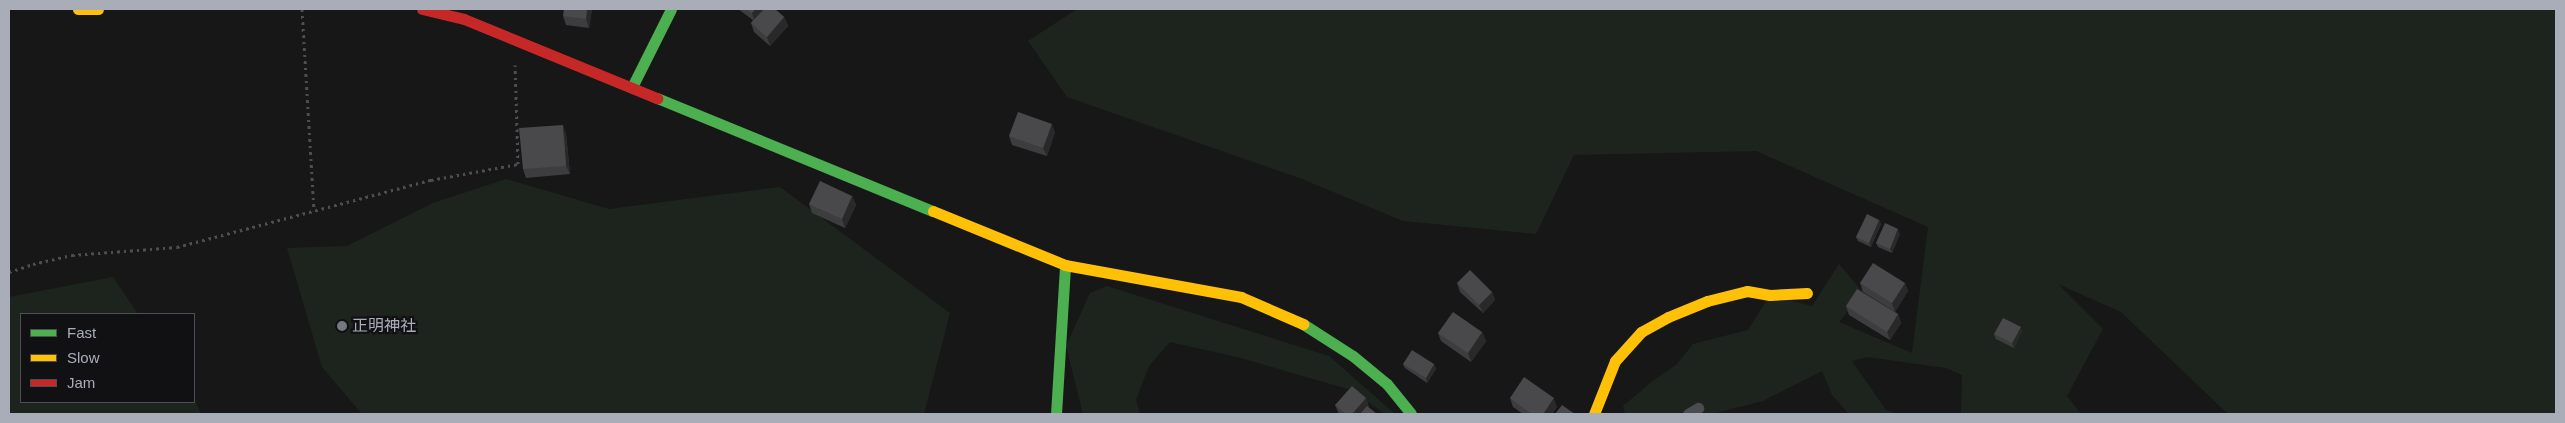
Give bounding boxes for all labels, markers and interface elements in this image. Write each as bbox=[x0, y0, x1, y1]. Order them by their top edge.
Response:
legend bbox=[20, 313, 195, 403]
place label: 正明神社 bbox=[352, 316, 416, 336]
marker: 正明神社 bbox=[336, 320, 348, 332]
text: Fast bbox=[67, 324, 96, 341]
text: Slow bbox=[67, 349, 100, 366]
text: Jam bbox=[67, 374, 95, 391]

